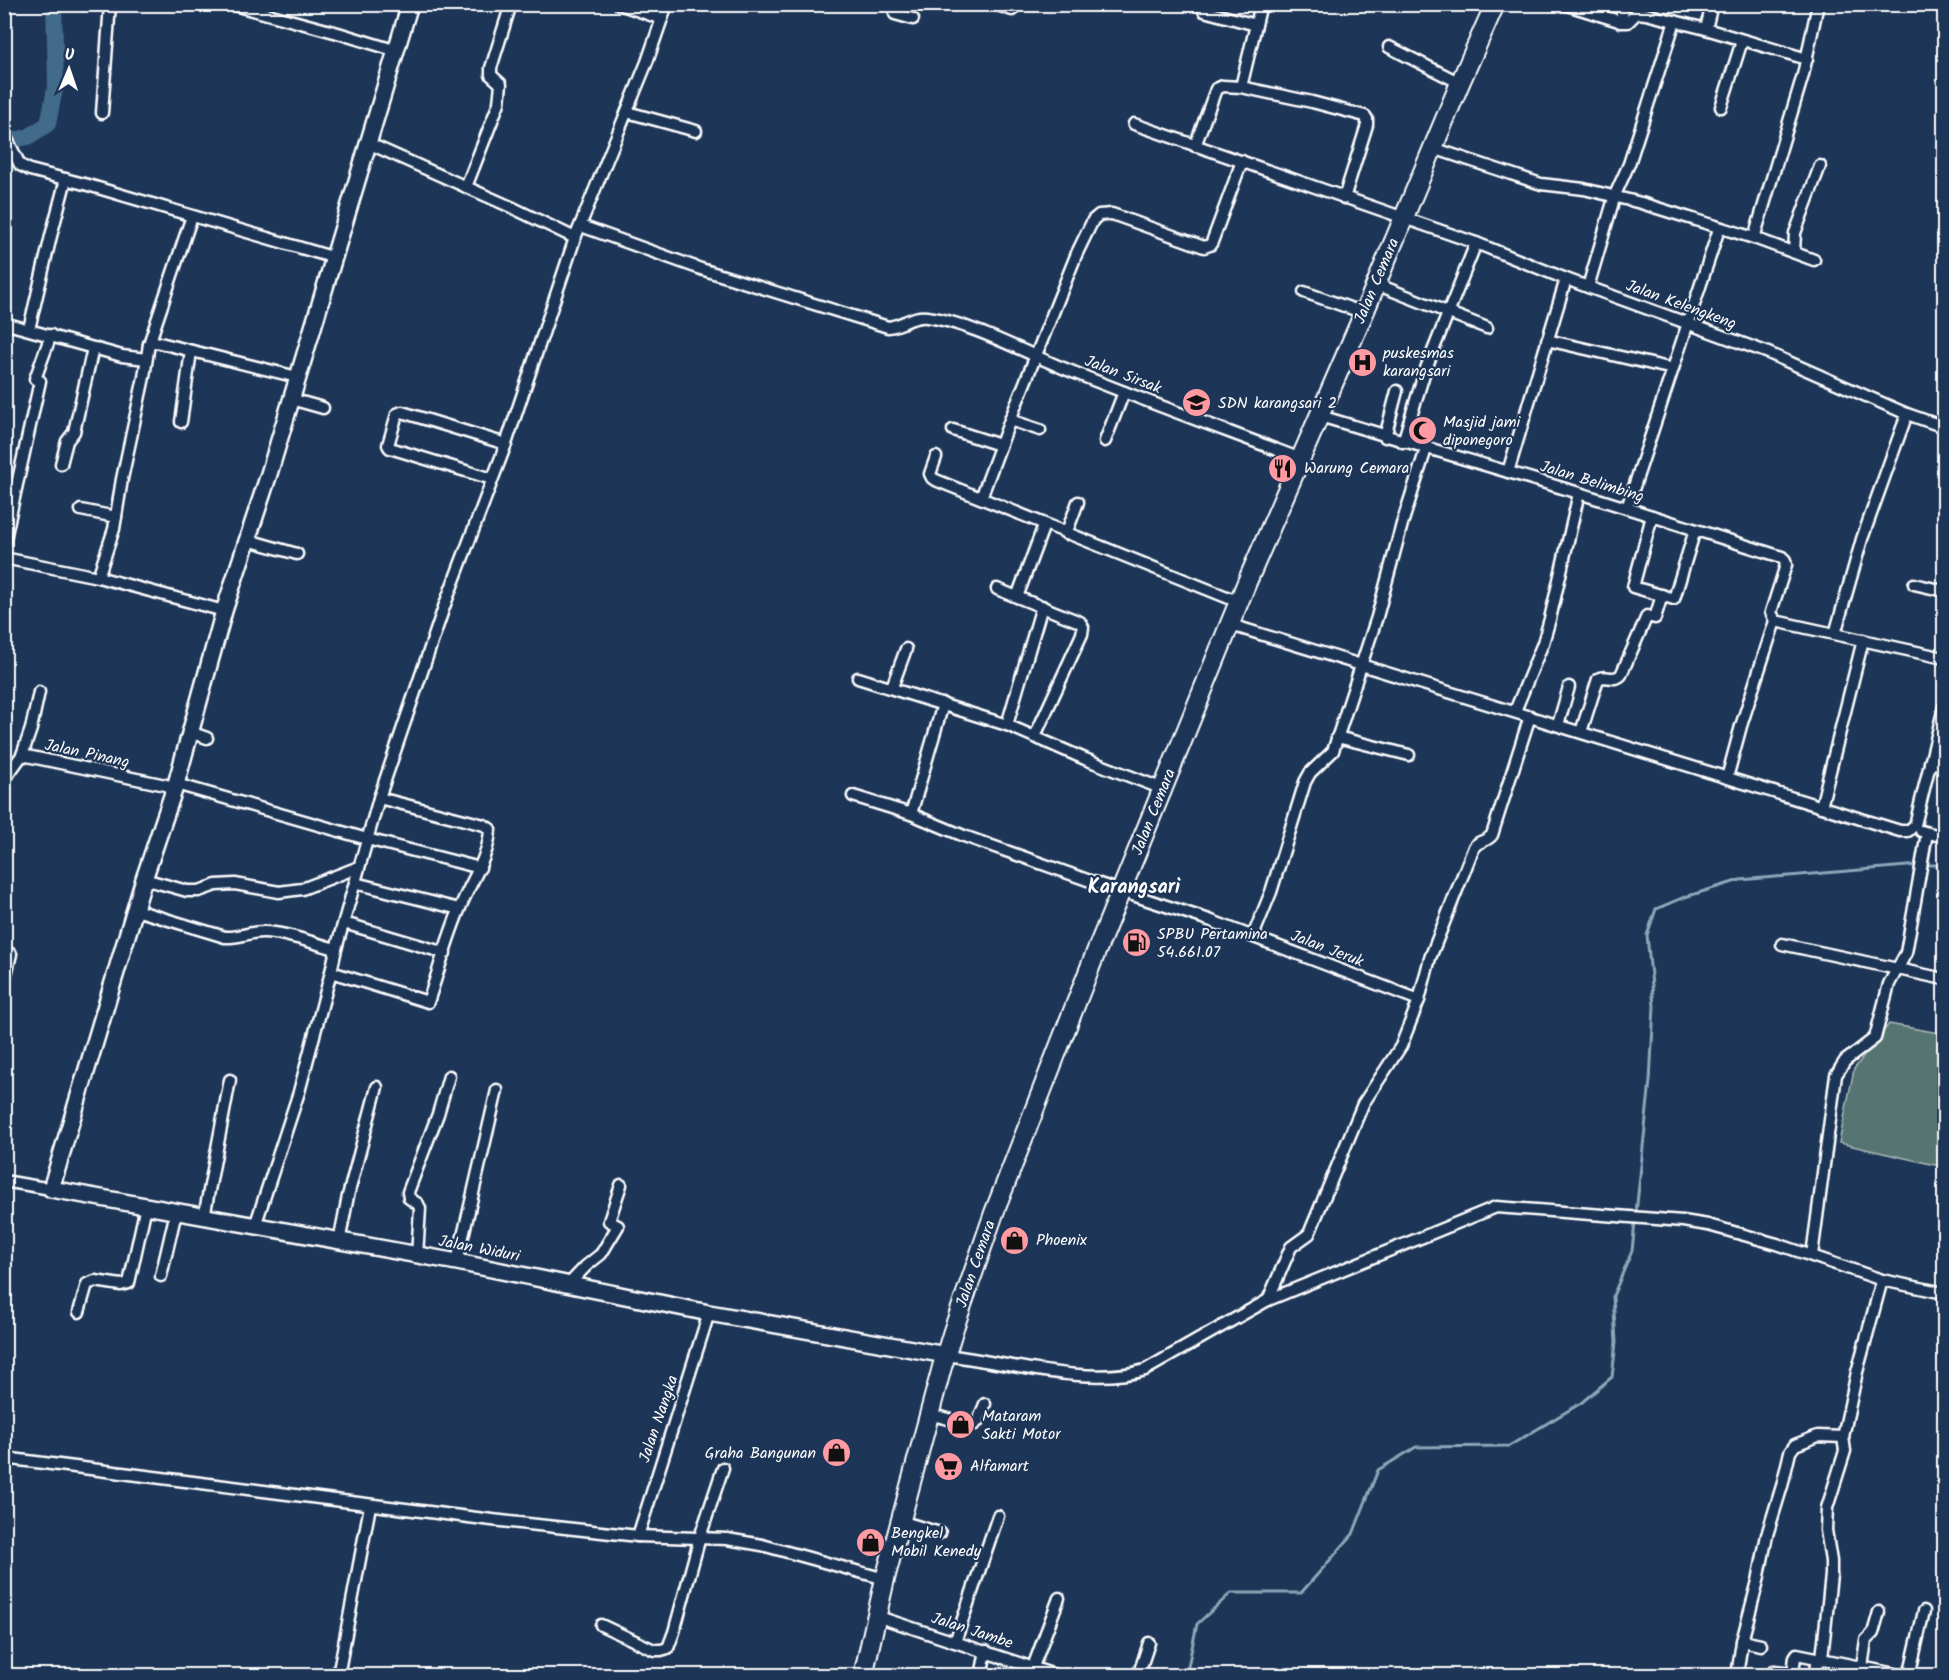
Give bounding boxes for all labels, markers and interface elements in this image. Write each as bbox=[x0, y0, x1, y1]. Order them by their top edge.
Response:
north arrow bbox=[39, 39, 99, 99]
text: U bbox=[64, 43, 75, 68]
street label: Jalan Cemara bbox=[1348, 234, 1406, 328]
street label: Jalan Kelengkeng bbox=[1622, 273, 1740, 337]
place label: puskesmas karangsari bbox=[1382, 341, 1454, 384]
hospital icon: puskesmas karangsari bbox=[1346, 346, 1378, 378]
street label: Jalan Sirsak bbox=[1081, 349, 1166, 401]
school or university icon: SDN karangsari 2 bbox=[1181, 387, 1213, 419]
place label: SDN karangsari 2 bbox=[1218, 391, 1337, 416]
place label: Masjid jami diponegoro bbox=[1443, 410, 1522, 453]
mosque icon: Masjid jami diponegoro bbox=[1406, 415, 1438, 447]
restaurant icon: Warung Cemara bbox=[1267, 452, 1299, 484]
street label: Jalan Belimbing bbox=[1537, 454, 1647, 510]
place label: Warung Cemara bbox=[1304, 456, 1409, 481]
street label: Jalan Pinang bbox=[42, 733, 132, 775]
street label: Jalan Cemara bbox=[1125, 765, 1183, 859]
district label: Karangsari bbox=[1088, 872, 1181, 904]
place label: SPBU Pertamina 54.661.07 bbox=[1157, 922, 1268, 965]
street label: Jalan Jeruk bbox=[1287, 924, 1368, 975]
fuel station icon: SPBU Pertamina 54.661.07 bbox=[1120, 927, 1152, 959]
street label: Jalan Cemara bbox=[949, 1217, 1003, 1311]
shop icon: Phoenix bbox=[999, 1224, 1031, 1256]
place label: Phoenix bbox=[1036, 1228, 1088, 1253]
street label: Jalan Widuri bbox=[436, 1229, 523, 1269]
street label: Jalan Nangka bbox=[632, 1372, 686, 1466]
place label: Mataram Sakti Motor bbox=[982, 1404, 1062, 1447]
shop icon: Mataram Sakti Motor bbox=[945, 1409, 977, 1441]
shop icon: Graha Bangunan bbox=[821, 1437, 853, 1469]
place label: Graha Bangunan bbox=[705, 1441, 816, 1466]
supermarket icon: Alfamart bbox=[933, 1450, 965, 1482]
place label: Alfamart bbox=[970, 1454, 1030, 1479]
place label: Bengkel Mobil Kenedy bbox=[891, 1521, 982, 1564]
shop icon: Bengkel Mobil Kenedy bbox=[854, 1526, 886, 1558]
street label: Jalan Jambe bbox=[928, 1606, 1016, 1656]

